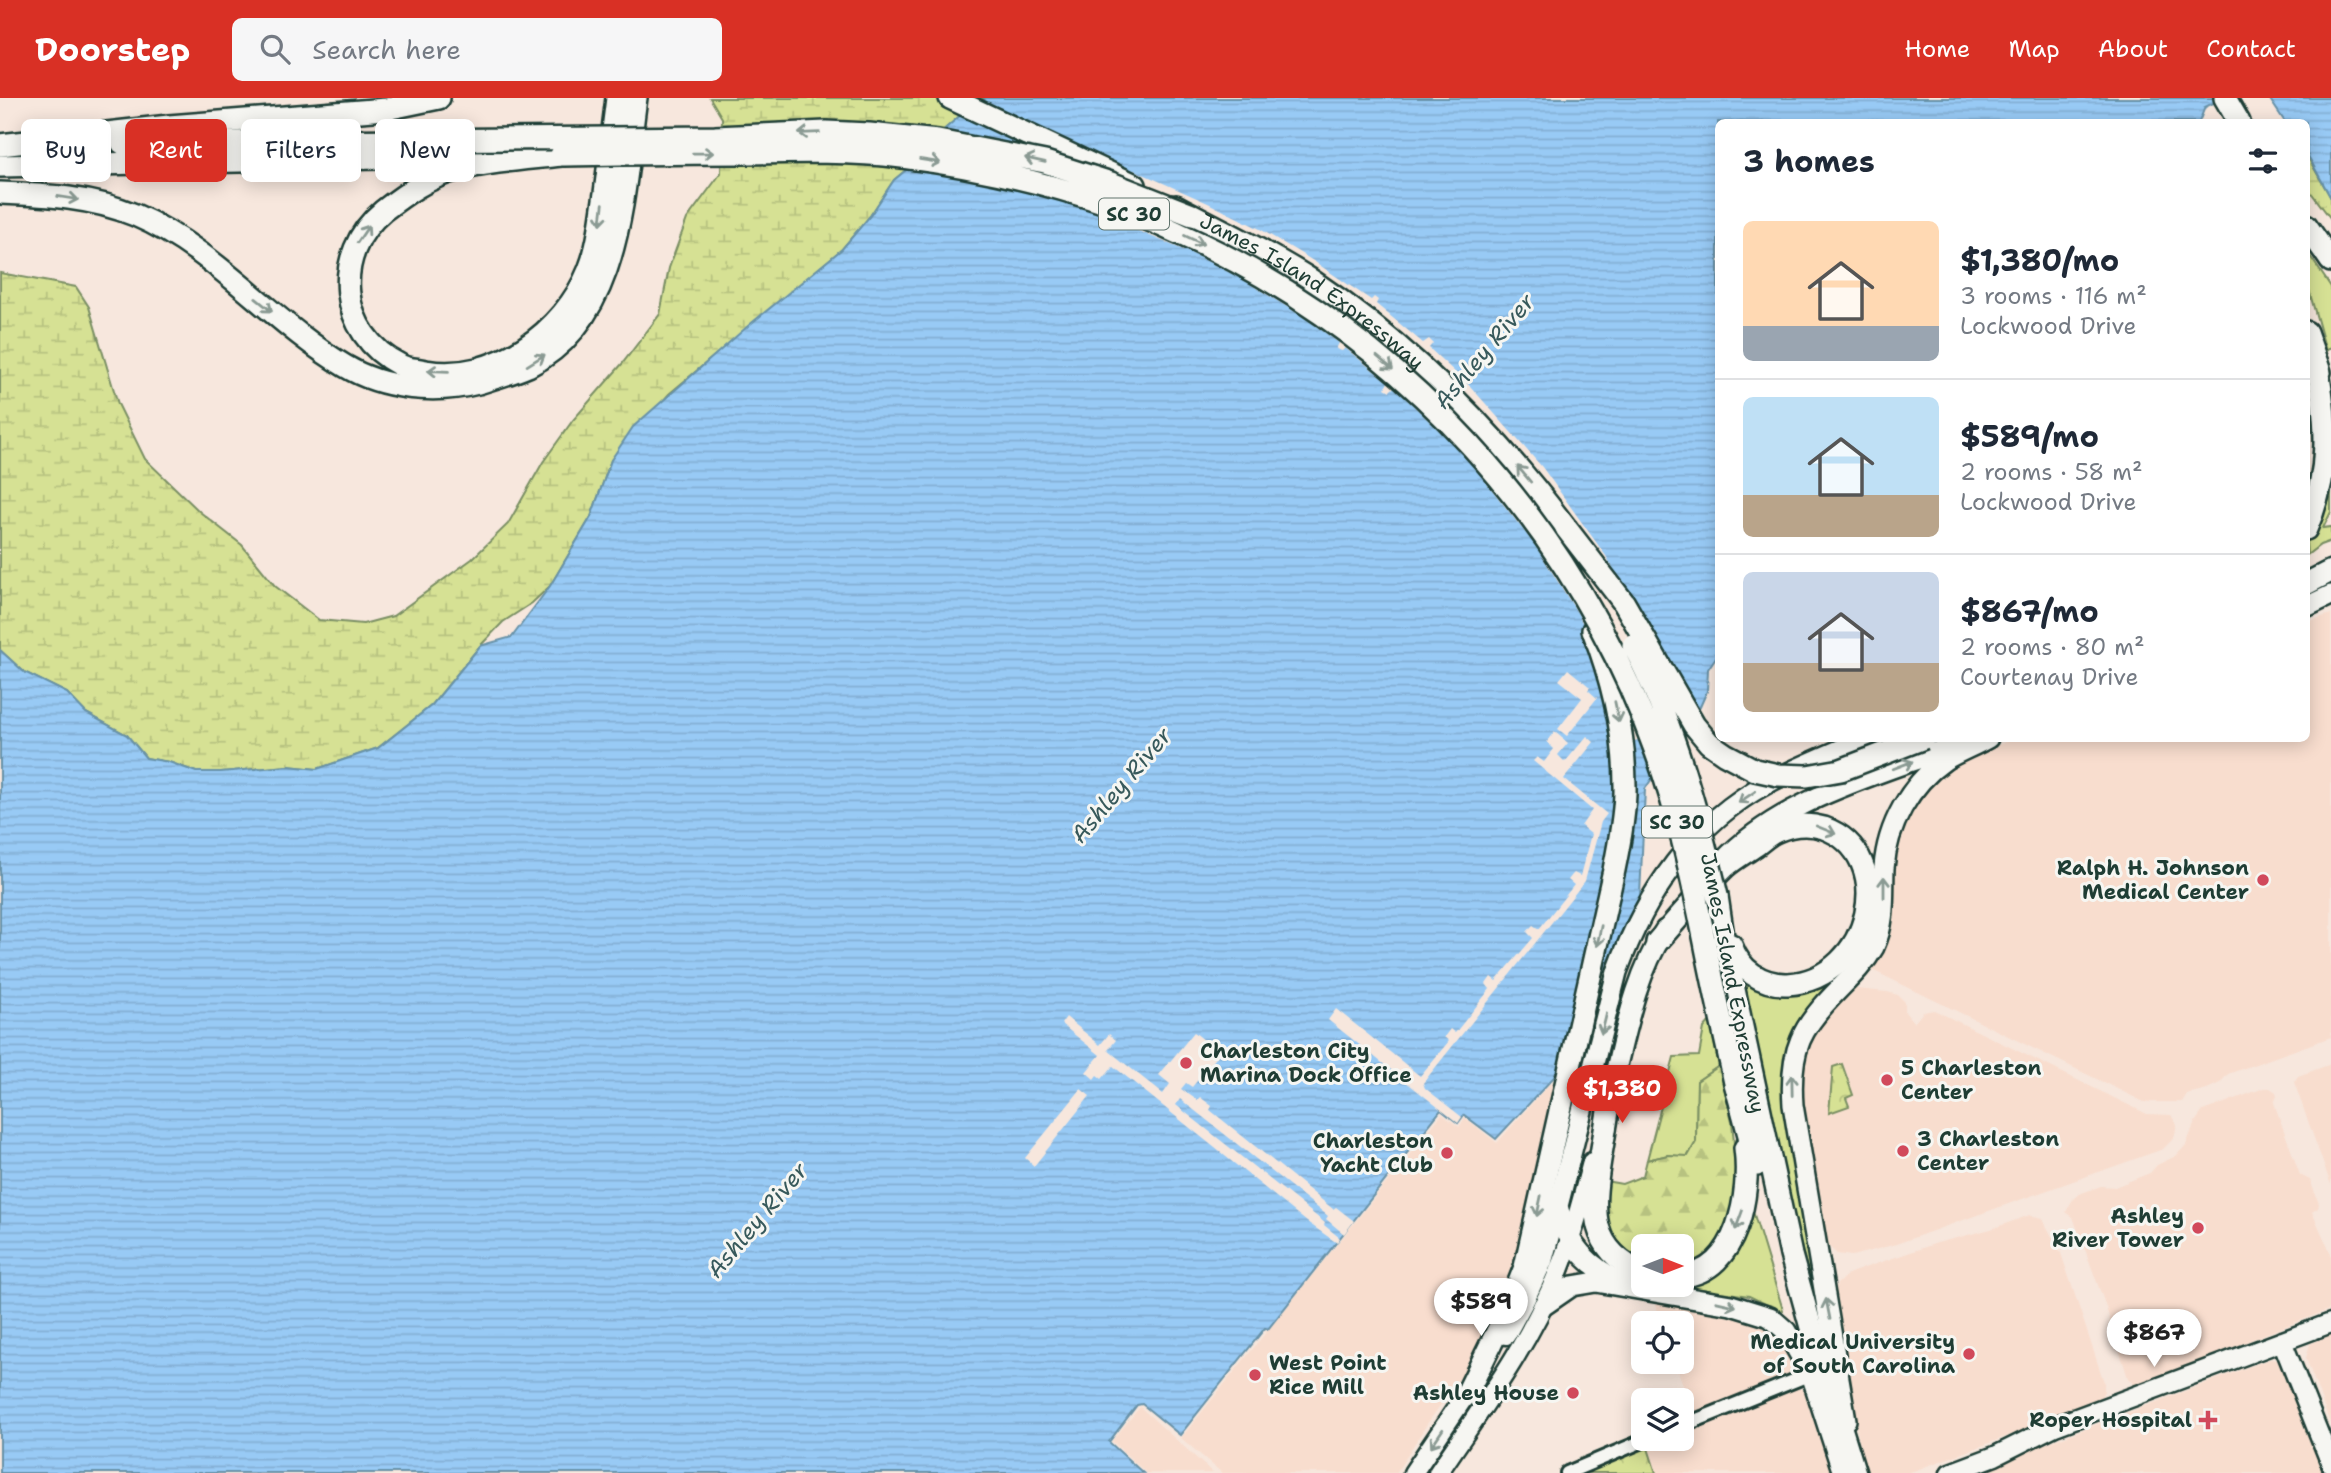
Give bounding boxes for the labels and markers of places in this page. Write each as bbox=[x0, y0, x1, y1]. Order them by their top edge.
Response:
place label: Ralph H. Johnson Medical Center bbox=[2057, 854, 2249, 906]
marker: Ralph H. Johnson Medical Center bbox=[2255, 872, 2271, 888]
place label: Charleston City Marina Dock Office bbox=[1200, 1037, 1412, 1089]
place label: 5 Charleston Center bbox=[1901, 1054, 2042, 1106]
marker: Charleston City Marina Dock Office bbox=[1178, 1055, 1194, 1071]
pin: $1,380 bbox=[1565, 1066, 1679, 1125]
marker: 5 Charleston Center bbox=[1879, 1072, 1895, 1088]
place label: 3 Charleston Center bbox=[1917, 1125, 2059, 1177]
place label: Charleston Yacht Club bbox=[1313, 1127, 1433, 1179]
marker: 3 Charleston Center bbox=[1895, 1143, 1911, 1159]
marker: Charleston Yacht Club bbox=[1439, 1145, 1455, 1161]
place label: Ashley River Tower bbox=[2052, 1202, 2184, 1254]
marker: Ashley River Tower bbox=[2190, 1220, 2206, 1236]
pin: $589 bbox=[1440, 1278, 1522, 1338]
pin: $867 bbox=[2113, 1310, 2195, 1369]
place label: Medical University of South Carolina bbox=[1750, 1328, 1956, 1380]
marker: Medical University of South Carolina bbox=[1961, 1346, 1977, 1362]
place label: West Point Rice Mill bbox=[1269, 1349, 1386, 1401]
marker: West Point Rice Mill bbox=[1247, 1367, 1263, 1383]
place label: Ashley House bbox=[1413, 1379, 1559, 1407]
marker: Ashley House bbox=[1565, 1385, 1581, 1401]
place label: Roper Hospital bbox=[2029, 1406, 2192, 1434]
marker: Roper Hospital bbox=[2198, 1410, 2218, 1430]

